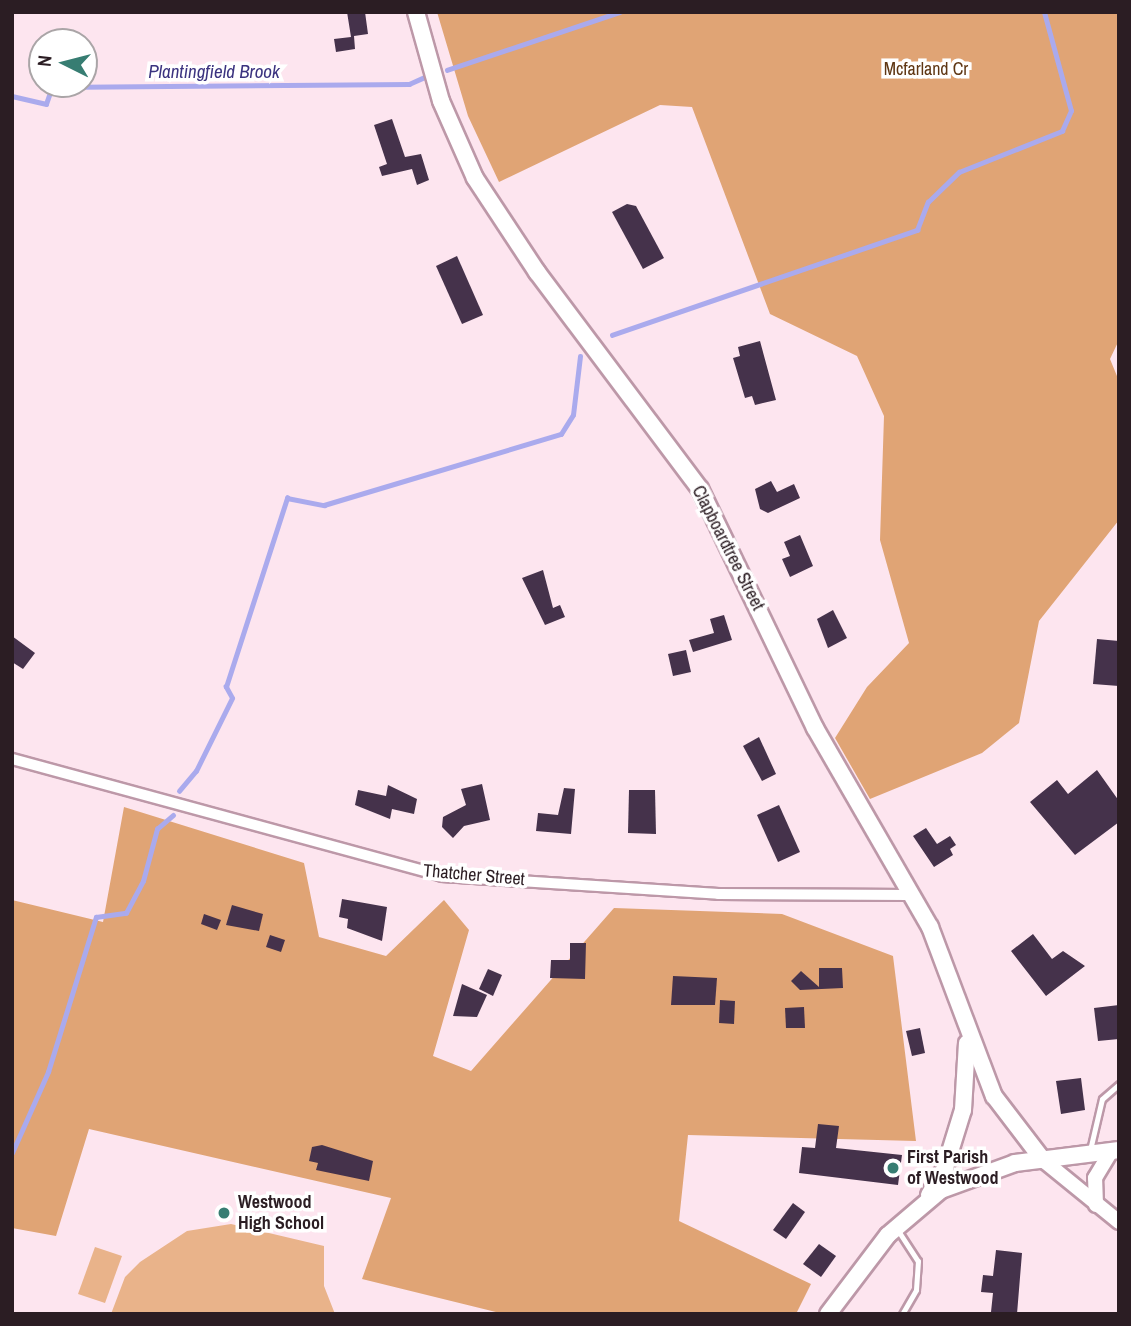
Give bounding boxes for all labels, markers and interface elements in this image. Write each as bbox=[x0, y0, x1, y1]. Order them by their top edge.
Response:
north arrow bbox=[28, 28, 98, 98]
text: N bbox=[31, 54, 58, 68]
park label: Mcfarland Cr bbox=[884, 58, 968, 80]
water label: Plantingfield Brook bbox=[148, 61, 280, 83]
street label: Clapboardtree Street bbox=[687, 482, 769, 614]
street label: Thatcher Street bbox=[422, 860, 526, 890]
place label: First Parish of Westwood bbox=[907, 1147, 999, 1190]
marker: First Parish of Westwood bbox=[885, 1160, 901, 1176]
place label: Westwood High School bbox=[238, 1192, 324, 1234]
marker: Westwood High School bbox=[216, 1205, 232, 1221]

